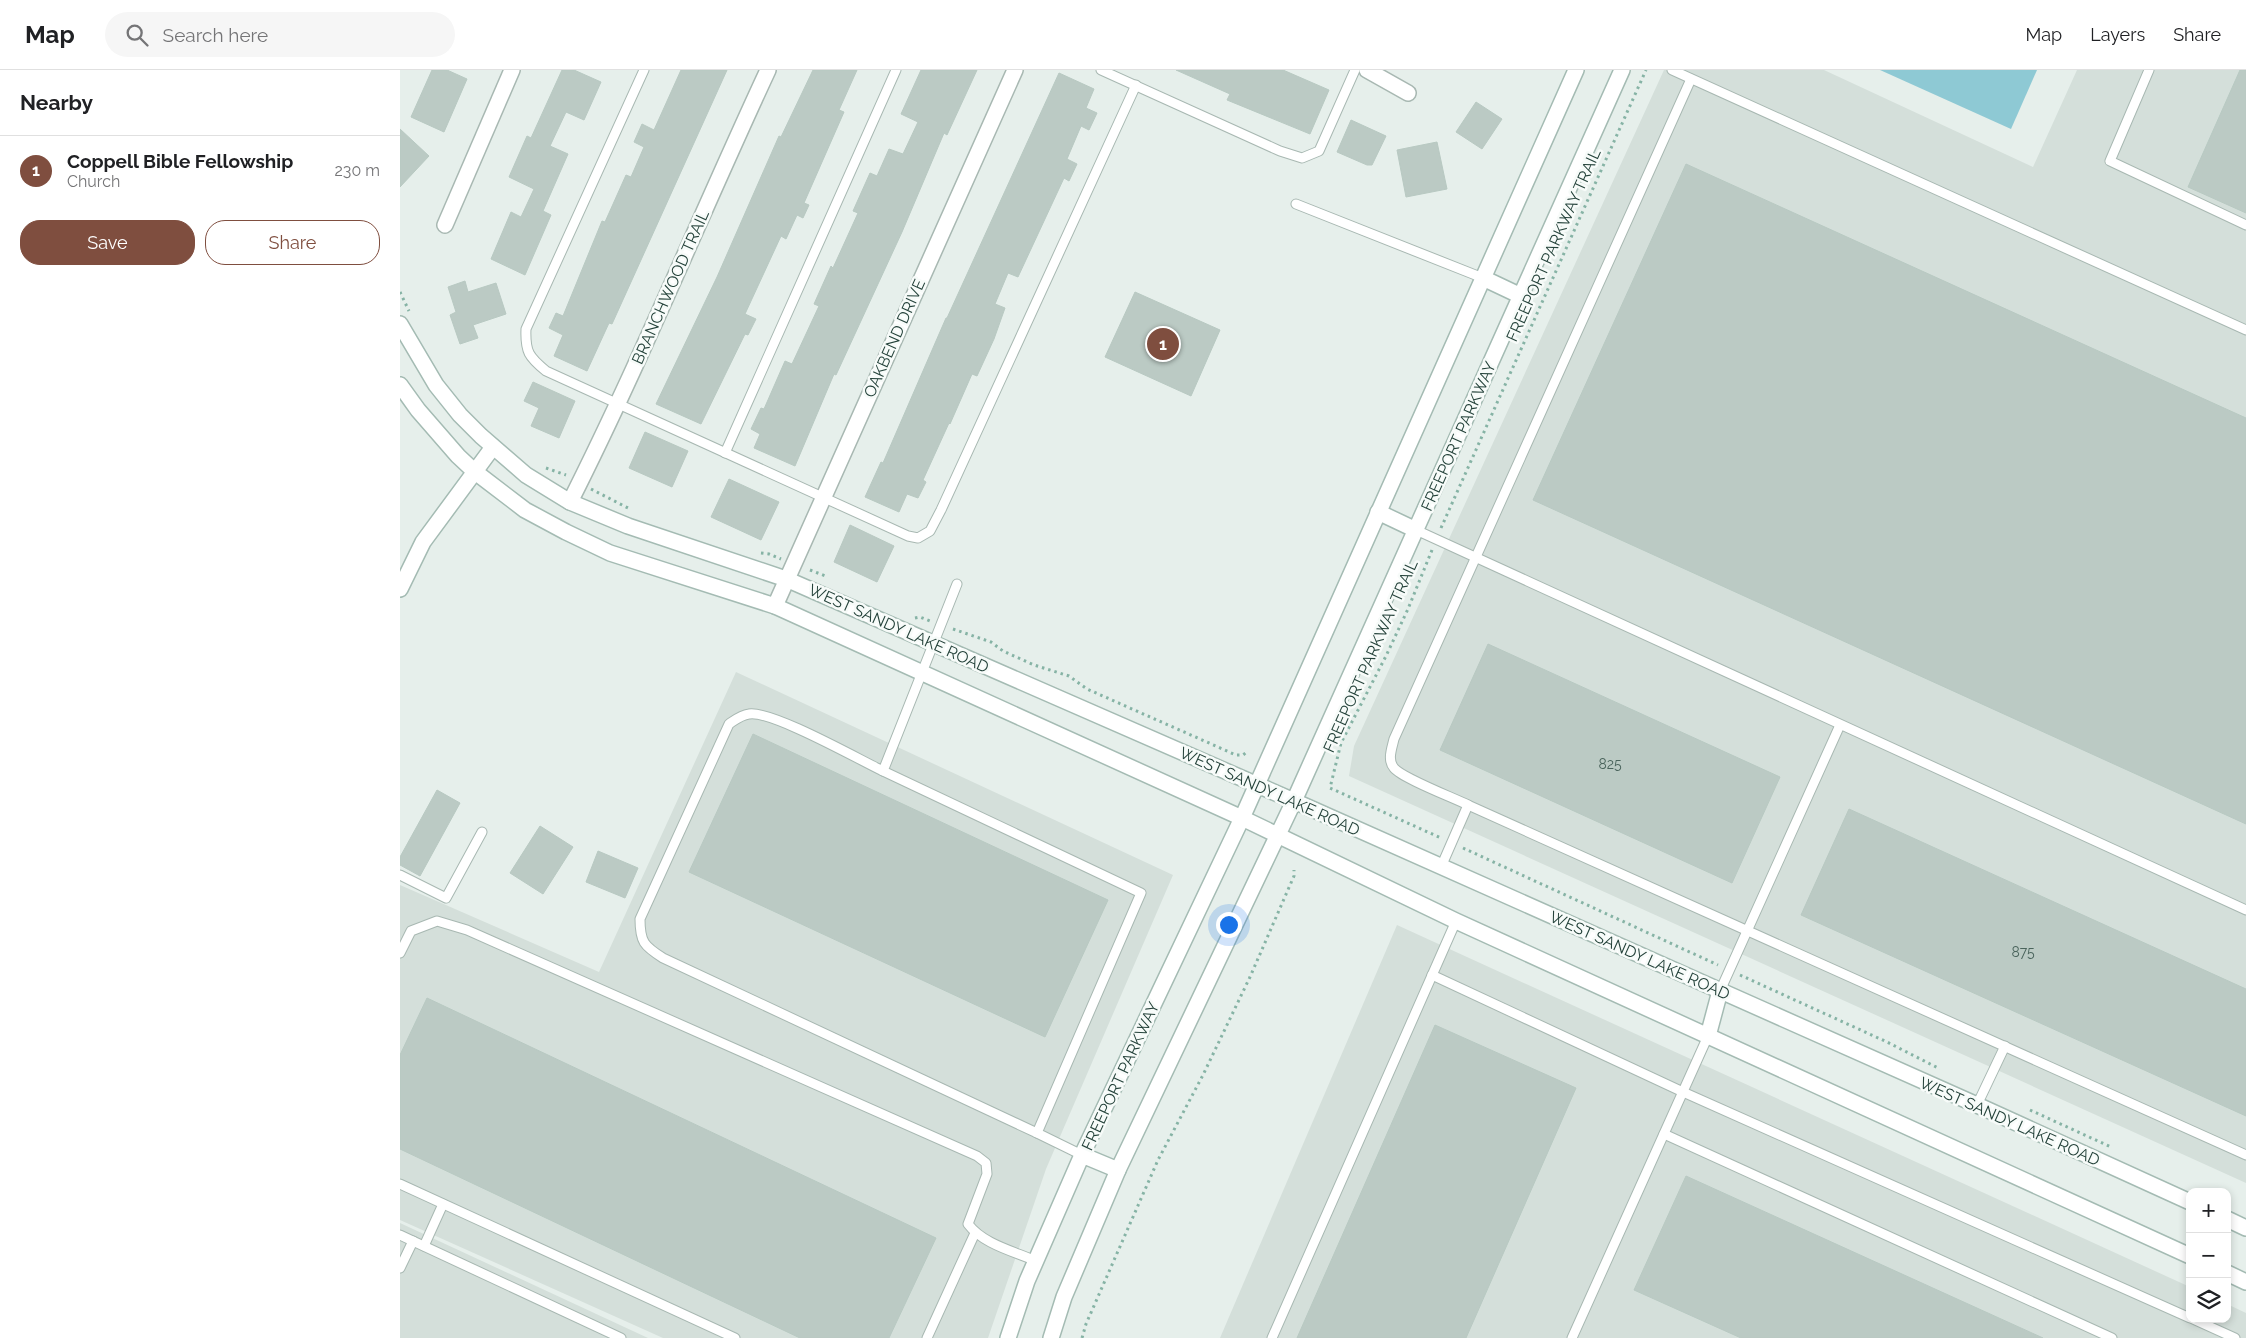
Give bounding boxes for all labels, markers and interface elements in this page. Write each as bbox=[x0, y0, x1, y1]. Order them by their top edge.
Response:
search box bbox=[105, 12, 455, 57]
text: Map bbox=[25, 20, 75, 49]
icon: search bbox=[123, 21, 151, 49]
text: Search here bbox=[163, 24, 268, 46]
text: Map bbox=[2026, 24, 2062, 45]
text: Layers bbox=[2090, 24, 2145, 45]
text: Share bbox=[2173, 24, 2221, 45]
text: Nearby bbox=[20, 90, 93, 115]
street label: FREEPORT PARKWAY TRAIL bbox=[1502, 145, 1605, 344]
text: Coppell Bible Fellowship bbox=[67, 150, 293, 172]
text: 1 bbox=[32, 161, 40, 180]
text: 230 m bbox=[335, 161, 380, 180]
text: Church bbox=[67, 172, 120, 191]
street label: BRANCHWOOD TRAIL bbox=[628, 207, 713, 367]
button: Save bbox=[20, 220, 195, 265]
button: Share bbox=[205, 220, 380, 265]
street label: OAKBEND DRIVE bbox=[860, 276, 929, 400]
pin: 1 bbox=[1147, 325, 1179, 363]
street label: FREEPORT PARKWAY bbox=[1417, 358, 1500, 514]
street label: FREEPORT PARKWAY TRAIL bbox=[1319, 556, 1422, 755]
street label: WEST SANDY LAKE ROAD bbox=[806, 580, 992, 677]
street label: WEST SANDY LAKE ROAD bbox=[1177, 743, 1363, 840]
house number: 825 bbox=[1598, 756, 1622, 772]
street label: WEST SANDY LAKE ROAD bbox=[1547, 907, 1733, 1004]
your location bbox=[1216, 912, 1242, 938]
house number: 875 bbox=[2011, 944, 2035, 960]
street label: FREEPORT PARKWAY bbox=[1078, 998, 1163, 1153]
street label: WEST SANDY LAKE ROAD bbox=[1917, 1073, 2103, 1170]
map controls bbox=[2186, 1188, 2231, 1323]
button: + bbox=[2186, 1188, 2231, 1233]
button: − bbox=[2186, 1233, 2231, 1278]
button: layers bbox=[2186, 1278, 2231, 1323]

